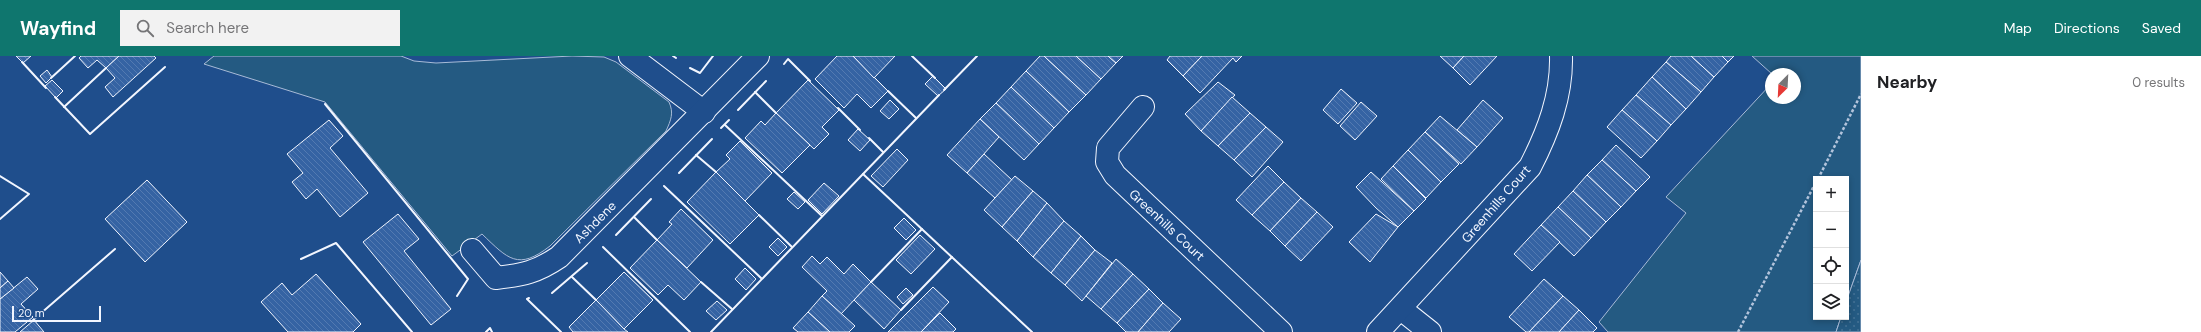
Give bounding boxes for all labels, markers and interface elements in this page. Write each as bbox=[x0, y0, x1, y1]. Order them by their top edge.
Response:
search box bbox=[120, 10, 400, 46]
text: Wayfind bbox=[20, 16, 96, 41]
icon: search bbox=[134, 17, 156, 39]
text: Search here bbox=[166, 18, 249, 38]
text: Map bbox=[2004, 19, 2032, 37]
text: Directions bbox=[2054, 19, 2120, 37]
text: Saved bbox=[2142, 19, 2181, 37]
north arrow bbox=[1765, 68, 1801, 104]
text: Nearby bbox=[1877, 71, 1937, 93]
text: 0 results bbox=[2132, 74, 2185, 91]
street label: Greenhills Court bbox=[1458, 162, 1534, 246]
map controls bbox=[1813, 176, 1849, 320]
button: + bbox=[1813, 176, 1849, 212]
street label: Greenhills Court bbox=[1126, 186, 1208, 264]
street label: Ashdene bbox=[570, 197, 620, 247]
button: − bbox=[1813, 212, 1849, 248]
button: locate bbox=[1813, 248, 1849, 284]
button: layers bbox=[1813, 284, 1849, 320]
scale bar bbox=[12, 304, 101, 323]
text: 20 m bbox=[18, 306, 44, 320]

